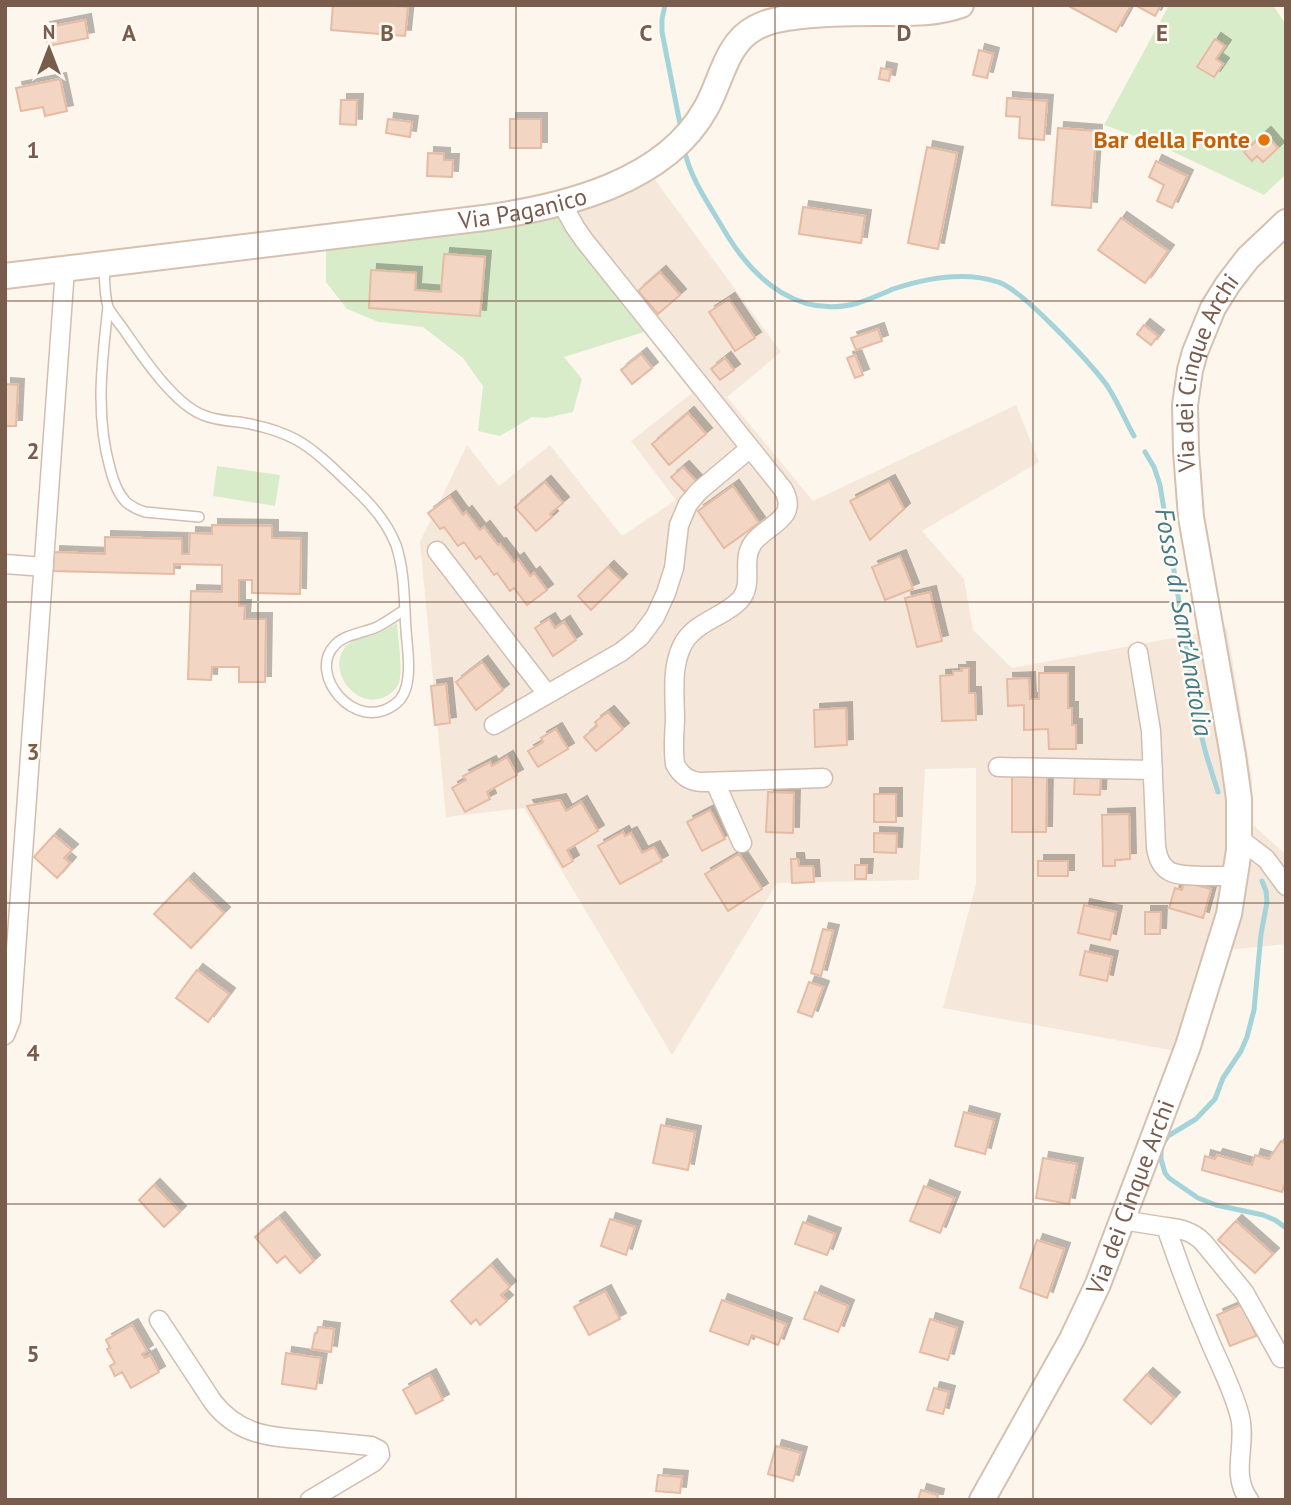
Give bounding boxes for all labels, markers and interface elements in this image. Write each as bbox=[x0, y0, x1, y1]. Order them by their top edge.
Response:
north arrow bbox=[14, 14, 84, 84]
text: A bbox=[122, 18, 136, 47]
text: B bbox=[380, 18, 394, 47]
text: C bbox=[640, 18, 653, 47]
text: D bbox=[897, 18, 911, 47]
text: E bbox=[1156, 18, 1168, 47]
text: N bbox=[43, 20, 55, 44]
place label: Bar della Fonte bbox=[1094, 124, 1250, 155]
marker: Bar della Fonte bbox=[1256, 132, 1272, 148]
text: 1 bbox=[26, 135, 40, 164]
street label: Via Paganico bbox=[456, 180, 591, 236]
street label: Via dei Cinque Archi bbox=[1169, 267, 1245, 474]
text: 2 bbox=[26, 436, 40, 465]
water label: Fosso di Sant'Anatolia bbox=[1148, 505, 1221, 739]
text: 3 bbox=[26, 737, 40, 766]
text: 4 bbox=[26, 1038, 40, 1067]
street label: Via dei Cinque Archi bbox=[1079, 1095, 1181, 1301]
text: 5 bbox=[26, 1339, 40, 1368]

